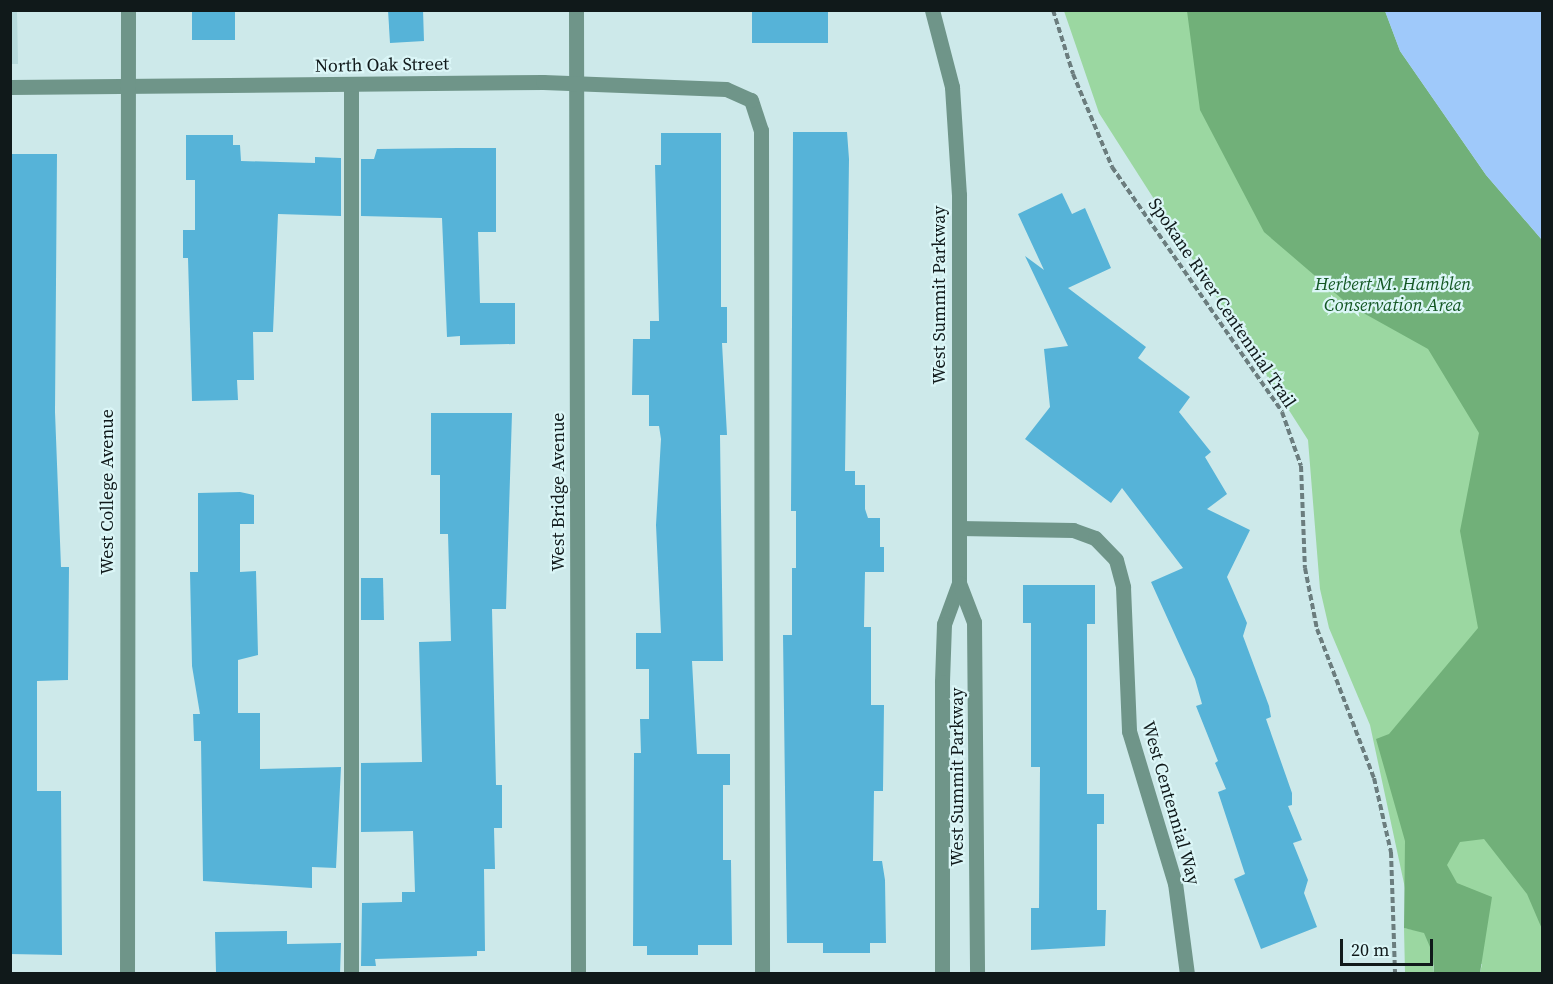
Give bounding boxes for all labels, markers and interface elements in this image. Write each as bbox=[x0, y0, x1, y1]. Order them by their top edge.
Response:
street label: North Oak Street bbox=[315, 53, 449, 77]
street label: Spokane River Centennial Trail bbox=[1143, 194, 1301, 412]
street label: West Summit Parkway bbox=[928, 205, 950, 385]
park label: Herbert M. Hamblen Conservation Area bbox=[1315, 274, 1471, 316]
street label: West College Avenue bbox=[96, 409, 118, 575]
street label: West Bridge Avenue bbox=[547, 412, 569, 572]
street label: West Summit Parkway bbox=[946, 687, 968, 867]
street label: West Centennial Way bbox=[1137, 719, 1205, 887]
scale bar bbox=[1343, 927, 1436, 965]
text: 20 m bbox=[1351, 937, 1389, 962]

